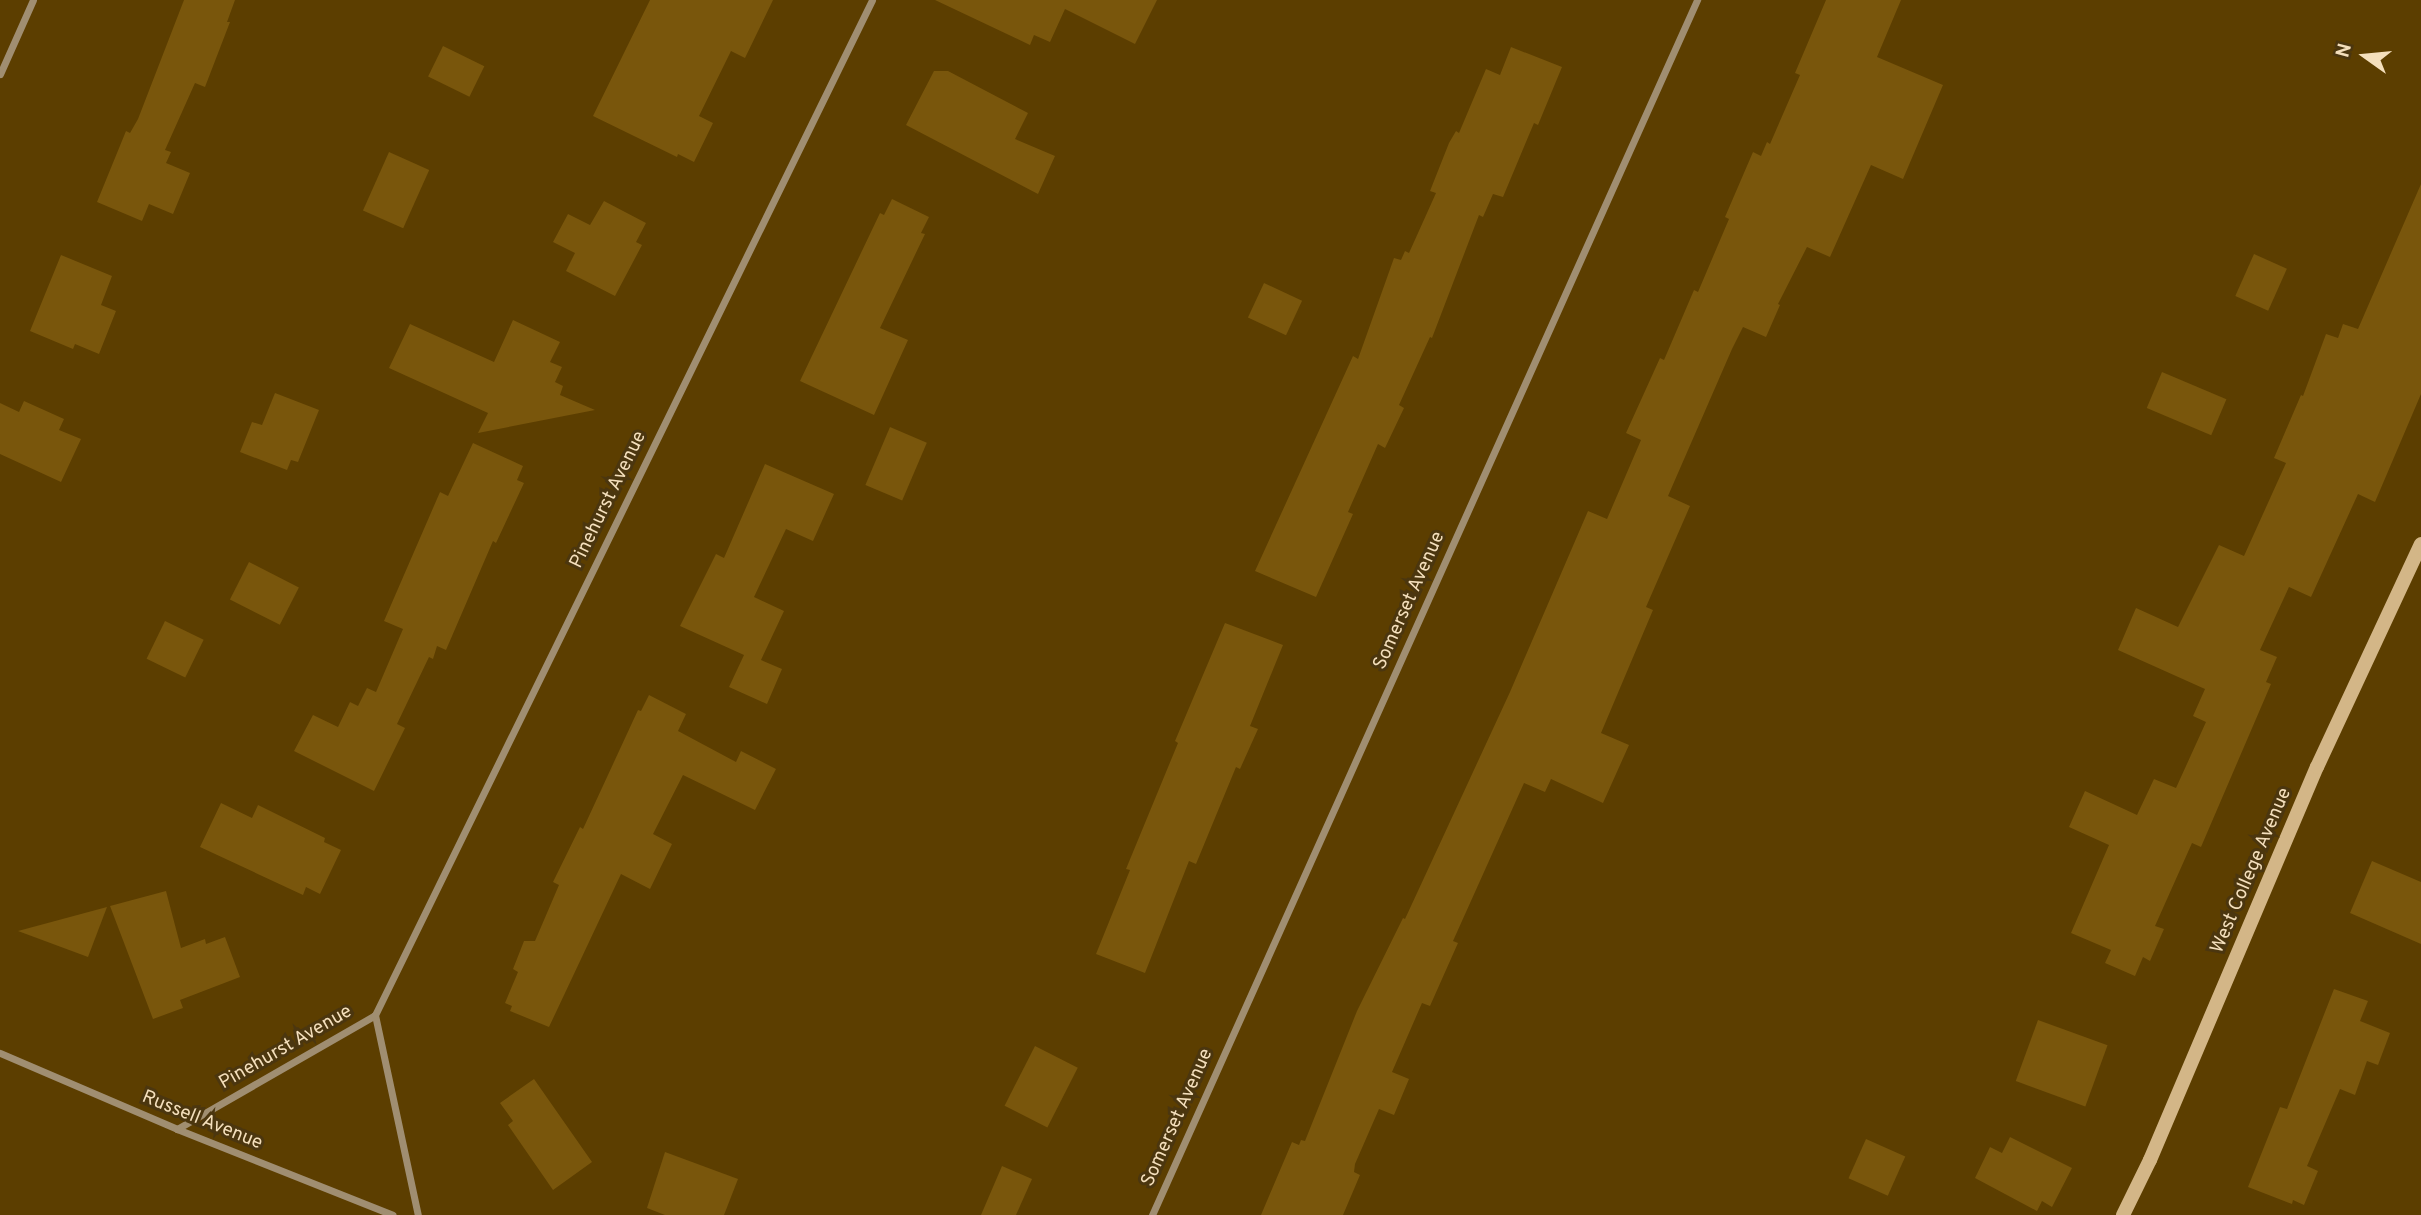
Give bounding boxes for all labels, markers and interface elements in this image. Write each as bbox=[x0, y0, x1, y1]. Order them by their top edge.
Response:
north arrow bbox=[2330, 21, 2400, 91]
text: N bbox=[2331, 41, 2358, 60]
street label: Pinehurst Avenue bbox=[566, 427, 652, 573]
street label: Somerset Avenue bbox=[1369, 528, 1451, 674]
street label: West College Avenue bbox=[2207, 784, 2297, 958]
street label: Pinehurst Avenue bbox=[215, 1000, 357, 1096]
street label: Somerset Avenue bbox=[1137, 1045, 1219, 1191]
street label: Russell Avenue bbox=[138, 1086, 266, 1156]

